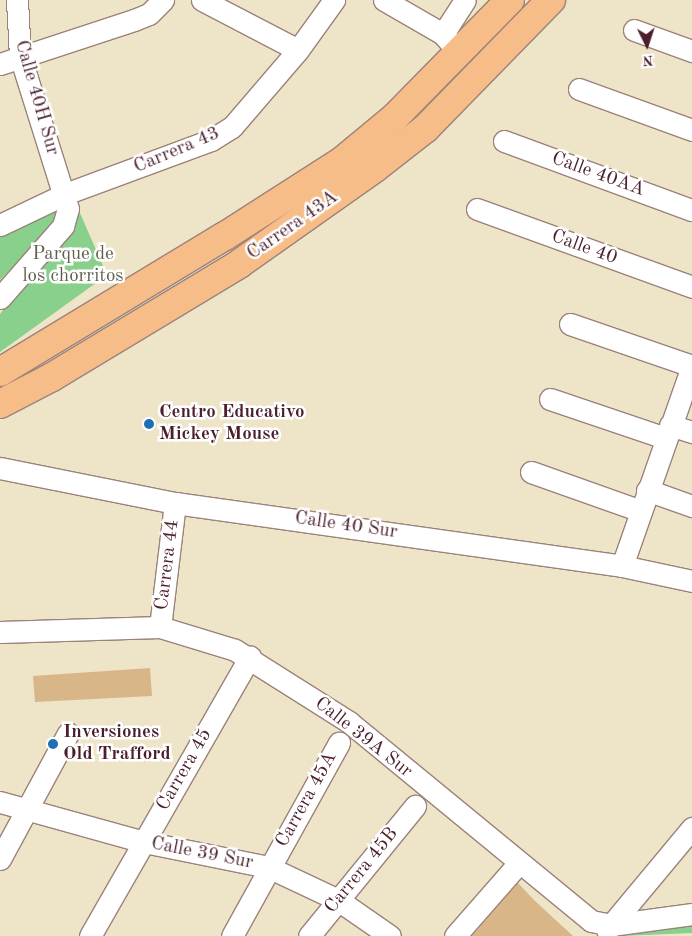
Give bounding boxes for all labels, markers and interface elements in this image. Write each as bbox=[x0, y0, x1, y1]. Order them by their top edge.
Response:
north arrow bbox=[622, 20, 672, 70]
street label: Calle 40H Sur bbox=[9, 38, 63, 158]
text: N bbox=[642, 53, 654, 67]
street label: Carrera 43 bbox=[131, 123, 223, 179]
street label: Calle 40AA bbox=[548, 148, 648, 202]
street label: Carrera 43A bbox=[243, 186, 343, 266]
street label: Calle 40 bbox=[548, 226, 620, 270]
park label: Parque de los chorritos bbox=[22, 244, 124, 288]
place label: Centro Educativo Mickey Mouse bbox=[159, 402, 305, 446]
marker: Centro Educativo Mickey Mouse bbox=[143, 418, 155, 430]
street label: Calle 40 Sur bbox=[293, 508, 399, 544]
street label: Carrera 44 bbox=[151, 518, 185, 612]
street label: Calle 39A Sur bbox=[309, 693, 417, 783]
place label: Inversiones Old Trafford bbox=[63, 722, 171, 766]
street label: Carrera 45 bbox=[152, 725, 218, 815]
marker: Inversiones Old Trafford bbox=[47, 738, 59, 750]
street label: Carrera 45A bbox=[271, 748, 343, 852]
street label: Carrera 45B bbox=[320, 823, 404, 919]
street label: Calle 39 Sur bbox=[149, 833, 255, 875]

